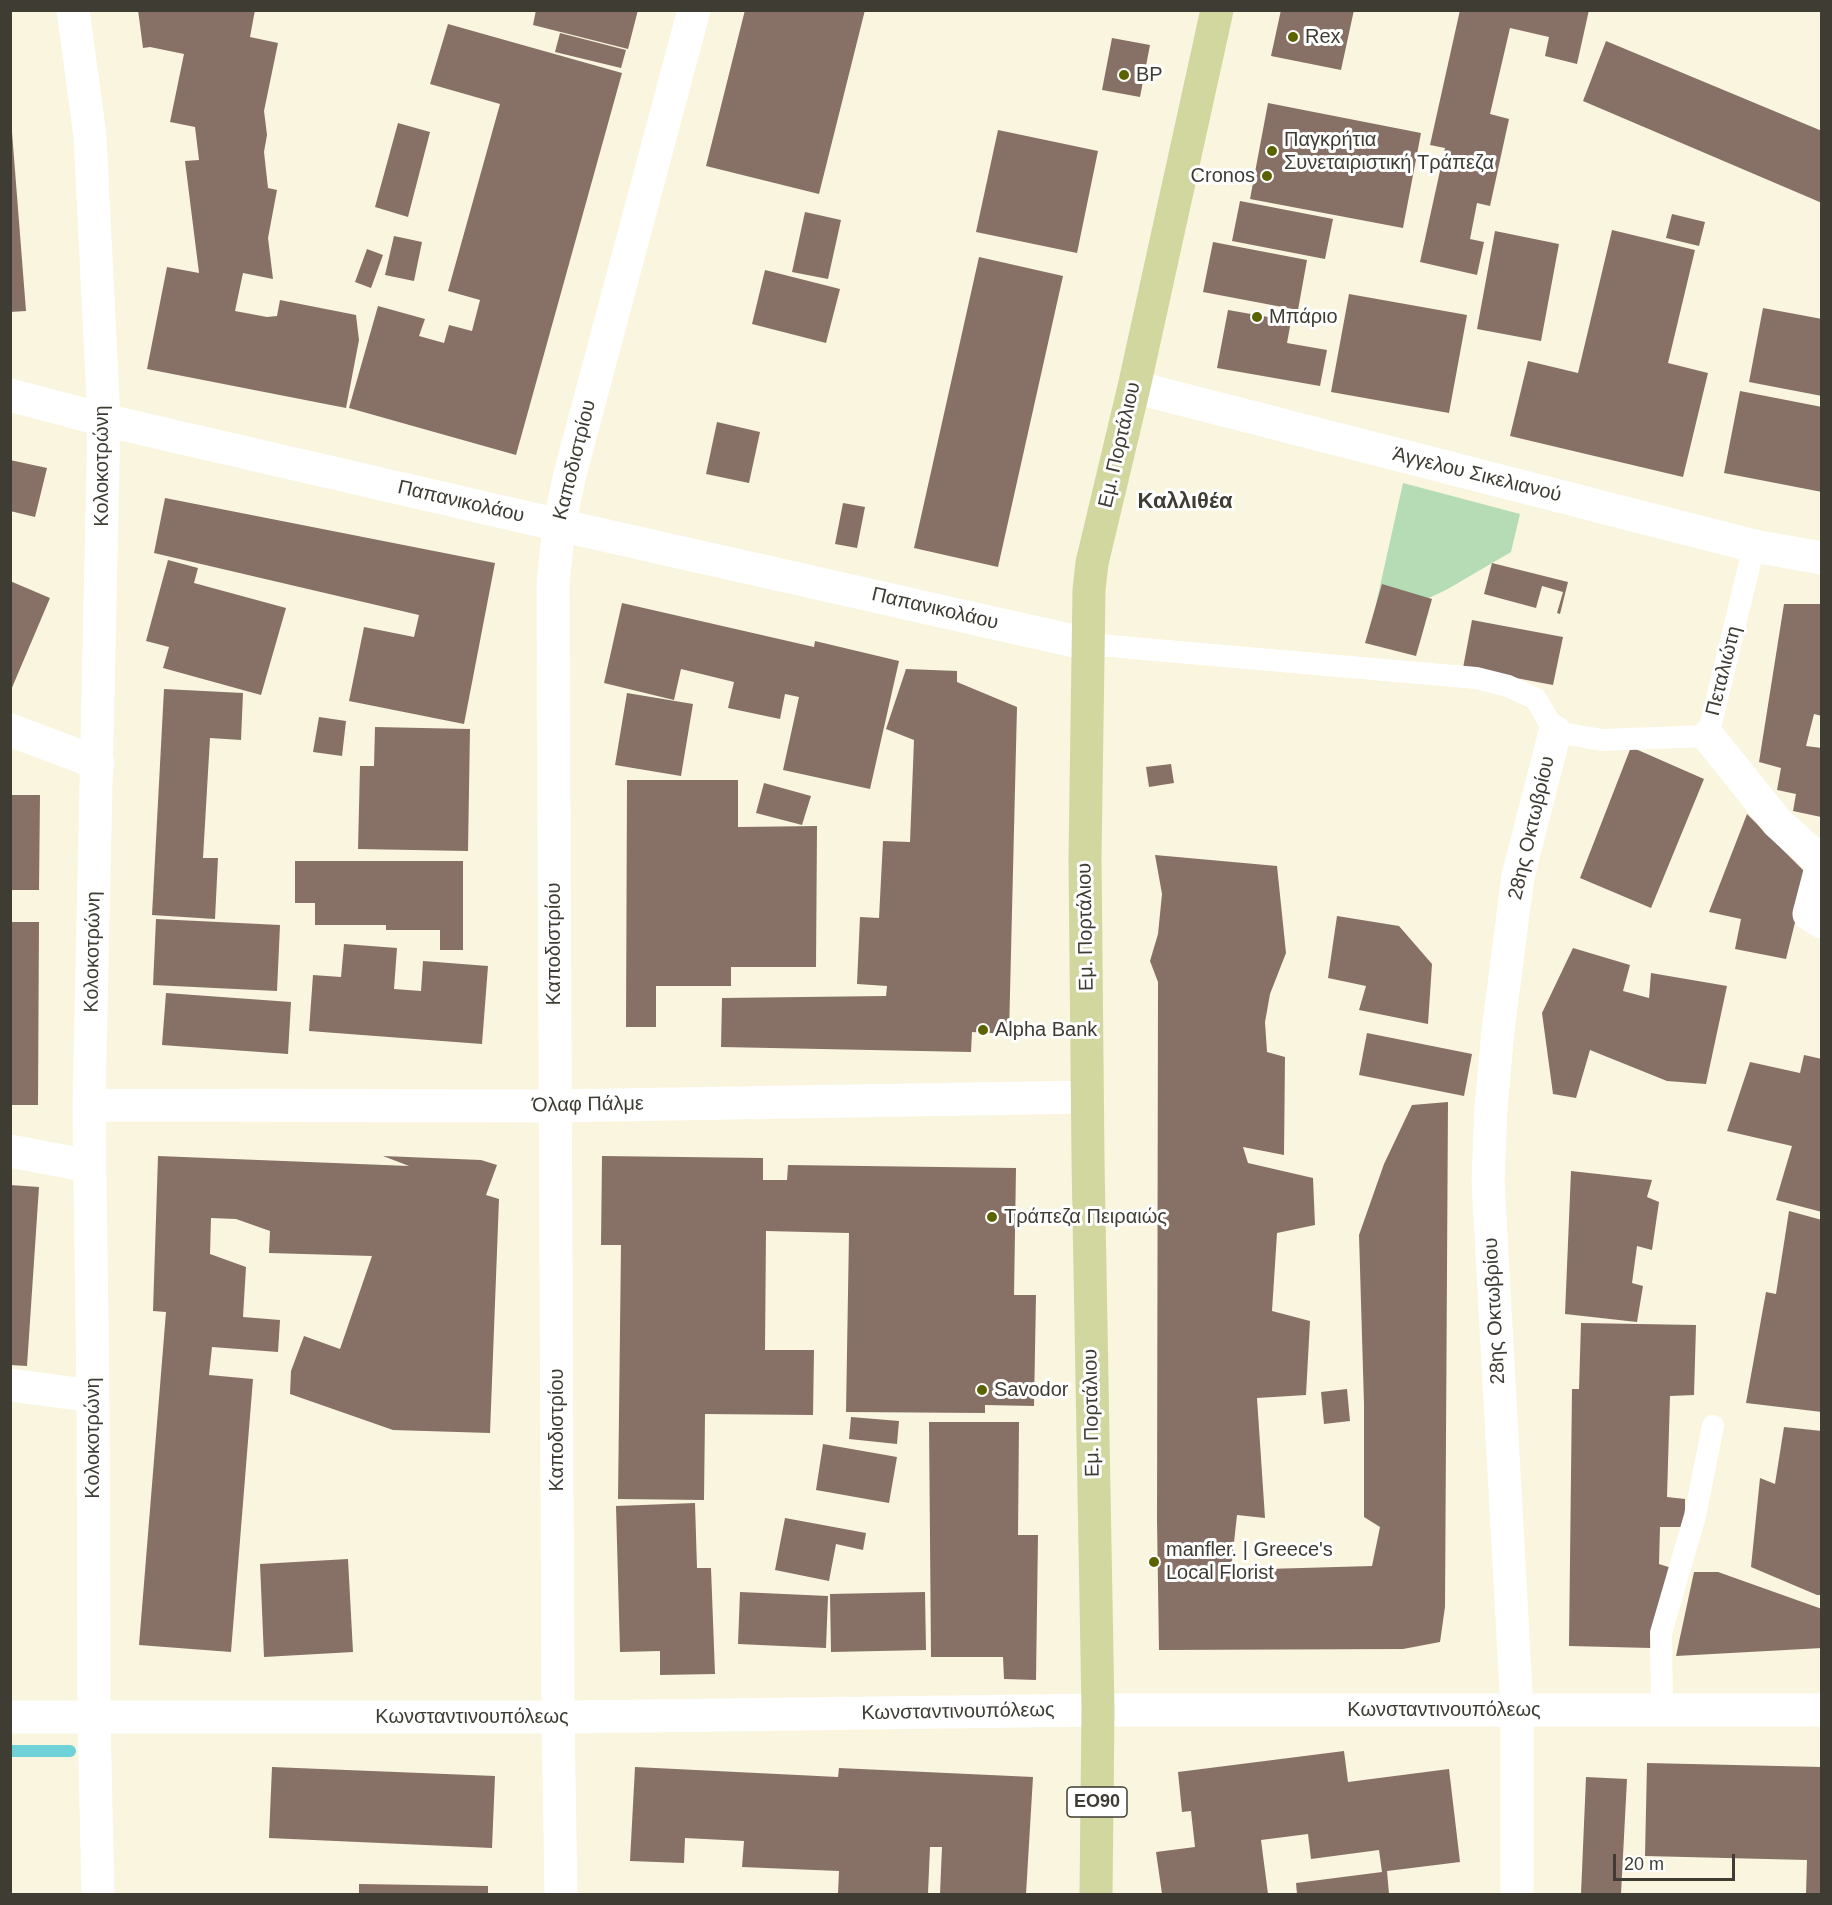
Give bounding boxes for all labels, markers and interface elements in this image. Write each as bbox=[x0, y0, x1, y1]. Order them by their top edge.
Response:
place label: Rex bbox=[1305, 25, 1341, 49]
marker: Rex bbox=[1286, 30, 1300, 44]
place label: BP bbox=[1136, 63, 1163, 87]
marker: BP bbox=[1117, 68, 1131, 82]
place label: Παγκρήτια Συνεταιριστική Τράπεζα bbox=[1284, 128, 1494, 175]
marker: Παγκρήτια Συνεταιριστική Τράπεζα bbox=[1265, 144, 1279, 158]
place label: Cronos bbox=[1191, 164, 1255, 188]
marker: Cronos bbox=[1260, 169, 1274, 183]
place label: Μπάριο bbox=[1269, 305, 1338, 329]
marker: Μπάριο bbox=[1250, 310, 1264, 324]
street label: Εμ. Πορτάλιου bbox=[1094, 380, 1146, 510]
street label: Καποδιστρίου bbox=[548, 397, 602, 523]
street label: Κολοκοτρώνη bbox=[90, 405, 114, 527]
street label: Άγγελου Σικελιανού bbox=[1390, 442, 1564, 508]
street label: Παπανικολάου bbox=[395, 476, 527, 528]
district label: Καλλιθέα bbox=[1138, 489, 1232, 515]
street label: Παπανικολάου bbox=[869, 583, 1001, 635]
street label: Πεταλιώτη bbox=[1701, 624, 1747, 718]
street label: 28ης Οκτωβρίου bbox=[1504, 754, 1560, 902]
street label: Εμ. Πορτάλιου bbox=[1073, 863, 1099, 991]
street label: Καποδιστρίου bbox=[542, 883, 566, 1005]
street label: Κολοκοτρώνη bbox=[80, 891, 106, 1013]
place label: Alpha Bank bbox=[995, 1018, 1097, 1042]
marker: Alpha Bank bbox=[976, 1023, 990, 1037]
street label: Όλαφ Πάλμε bbox=[532, 1092, 644, 1118]
place label: Τράπεζα Πειραιώς bbox=[1004, 1205, 1167, 1229]
marker: Τράπεζα Πειραιώς bbox=[985, 1210, 999, 1224]
street label: 28ης Οκτωβρίου bbox=[1479, 1237, 1511, 1385]
street label: Εμ. Πορτάλιου bbox=[1079, 1349, 1105, 1477]
street label: Καποδιστρίου bbox=[545, 1369, 569, 1491]
street label: Κολοκοτρώνη bbox=[81, 1377, 105, 1499]
place label: Savodor bbox=[994, 1378, 1068, 1402]
marker: Savodor bbox=[975, 1383, 989, 1397]
place label: manfler. | Greece's Local Florist bbox=[1166, 1538, 1333, 1585]
marker: manfler. | Greece's Local Florist bbox=[1147, 1555, 1161, 1569]
street label: Κωνσταντινουπόλεως bbox=[861, 1698, 1055, 1726]
street label: Κωνσταντινουπόλεως bbox=[1347, 1698, 1541, 1722]
street label: Κωνσταντινουπόλεως bbox=[375, 1705, 569, 1729]
road number: ΕΟ90 bbox=[1067, 1787, 1127, 1817]
scale bar bbox=[1616, 1842, 1738, 1880]
text: 20 m bbox=[1624, 1854, 1664, 1874]

